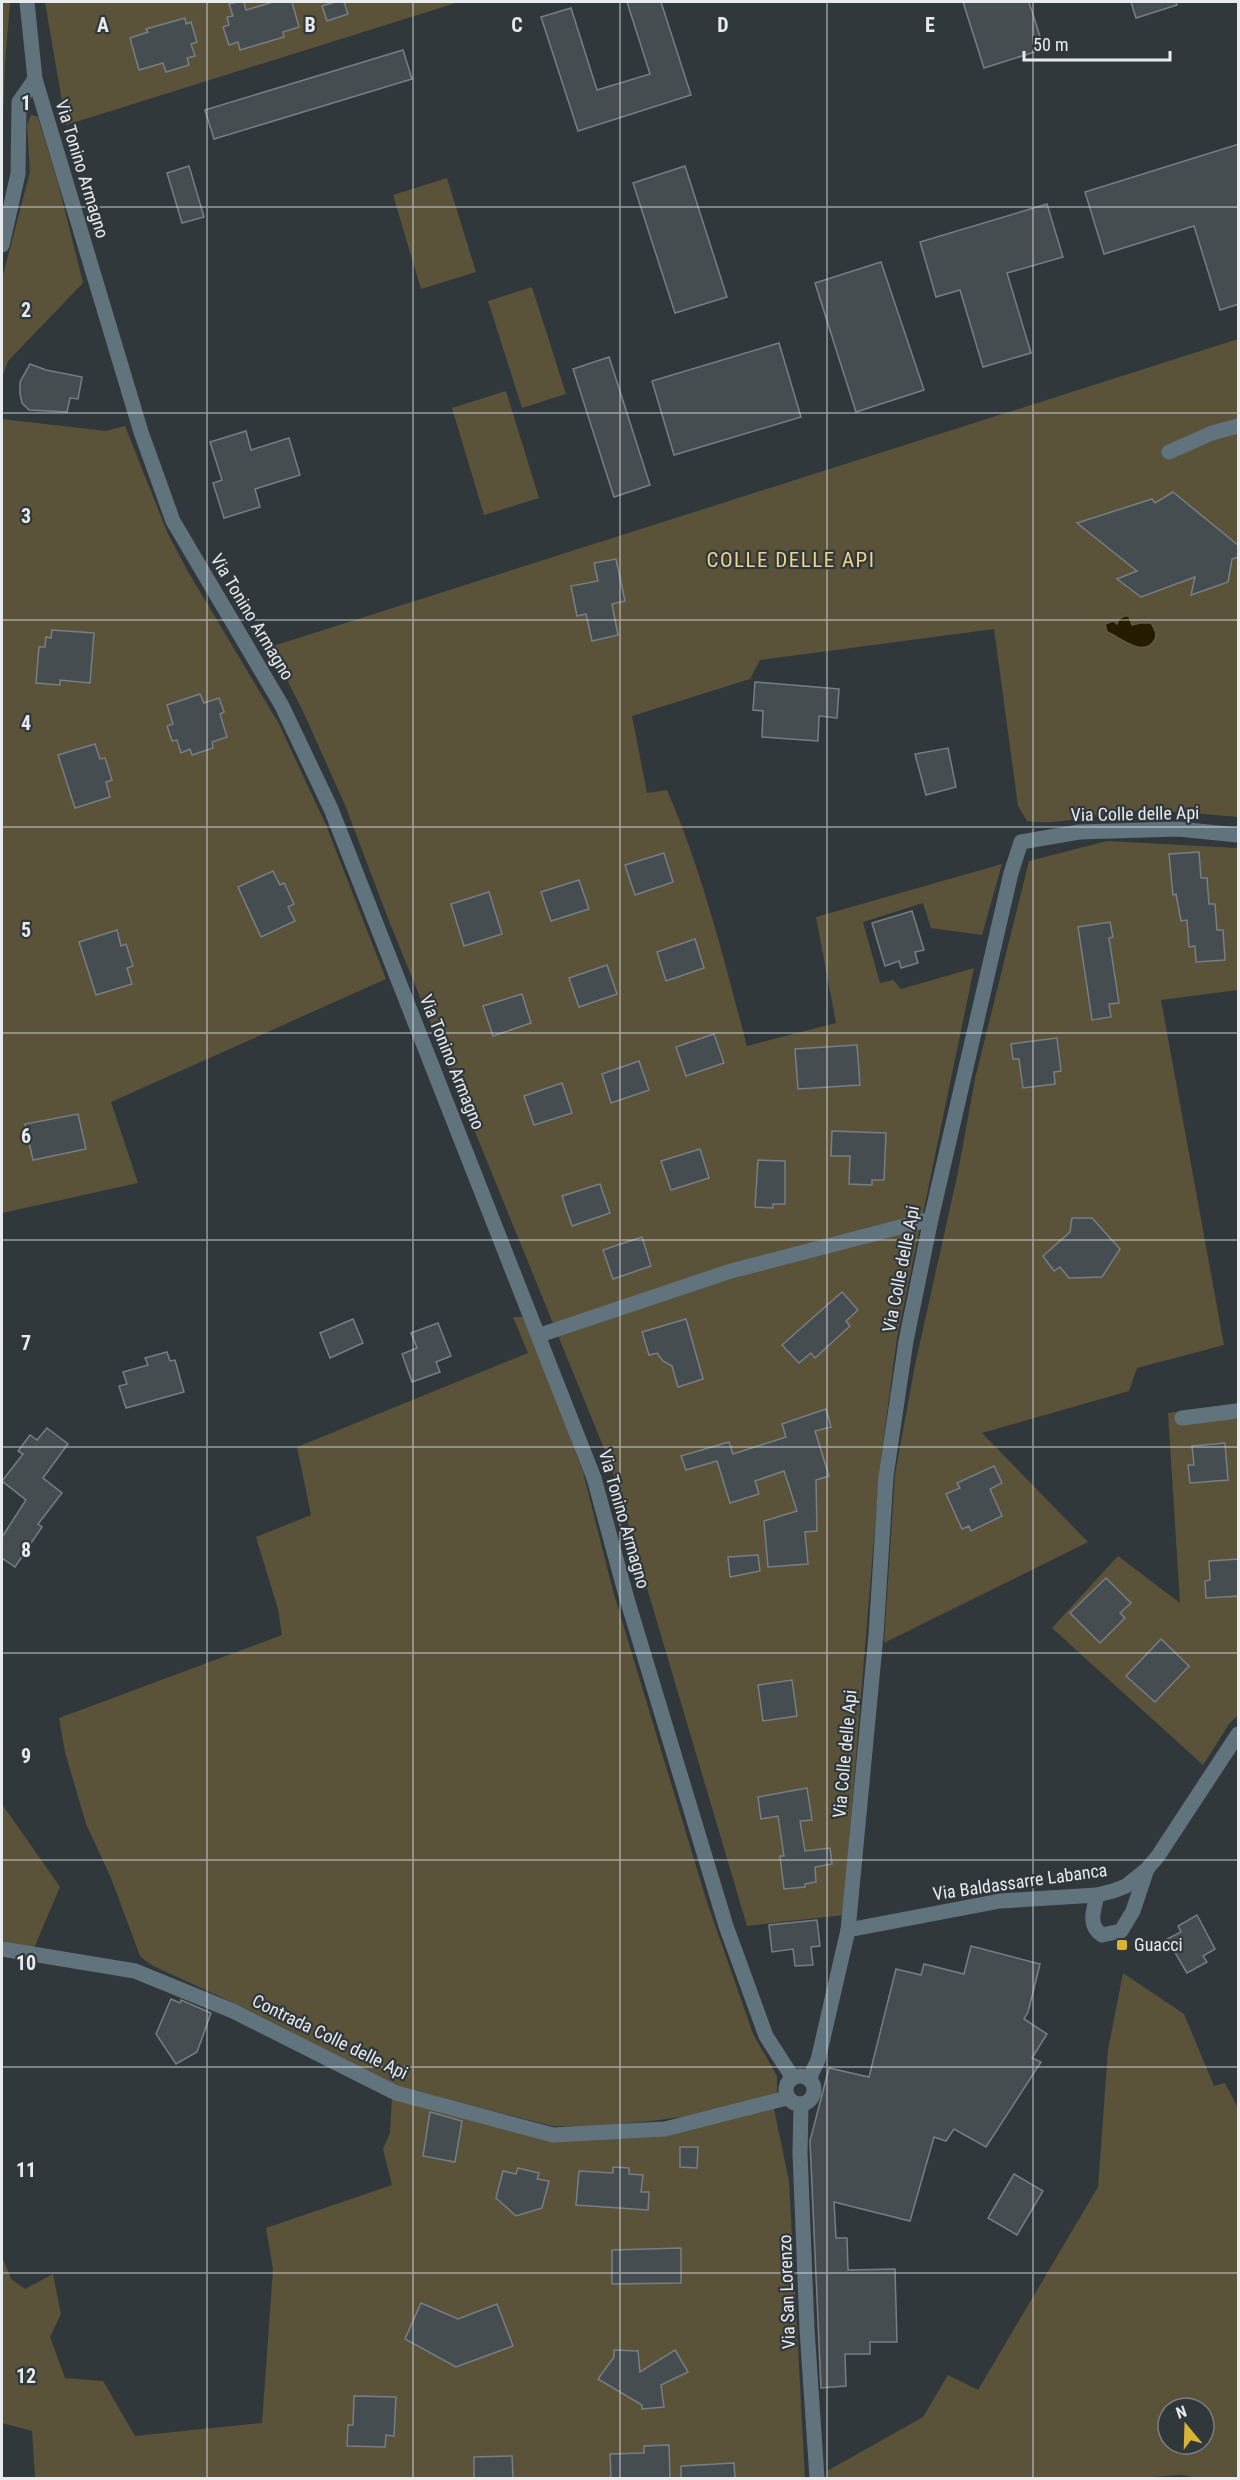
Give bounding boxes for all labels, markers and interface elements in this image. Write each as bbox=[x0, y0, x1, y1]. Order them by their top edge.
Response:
text: A bbox=[97, 13, 109, 37]
text: B bbox=[304, 13, 316, 37]
text: C bbox=[511, 13, 523, 37]
text: D bbox=[717, 13, 729, 37]
text: E bbox=[925, 13, 935, 37]
scale bar bbox=[1024, 24, 1170, 62]
text: 50 m bbox=[1033, 34, 1068, 55]
text: 1 bbox=[21, 91, 31, 115]
street label: Via Tonino Armagno bbox=[51, 97, 114, 241]
text: 2 bbox=[21, 298, 31, 322]
text: 3 bbox=[21, 504, 31, 528]
district label: COLLE DELLE API bbox=[707, 548, 875, 572]
street label: Via Tonino Armagno bbox=[206, 550, 298, 684]
text: 4 bbox=[21, 711, 31, 735]
street label: Via Colle delle Api bbox=[1070, 802, 1199, 825]
text: 5 bbox=[21, 918, 31, 942]
street label: Via Tonino Armagno bbox=[416, 991, 489, 1132]
text: 6 bbox=[21, 1124, 31, 1148]
street label: Via Colle delle Api bbox=[878, 1204, 923, 1334]
text: 7 bbox=[21, 1331, 31, 1355]
street label: Via Tonino Armagno bbox=[595, 1447, 654, 1591]
text: 8 bbox=[21, 1538, 31, 1562]
street label: Via Colle delle Api bbox=[828, 1689, 861, 1819]
text: 9 bbox=[21, 1744, 31, 1768]
street label: Via Baldassarre Labanca bbox=[931, 1859, 1108, 1904]
place label: Guacci bbox=[1134, 1934, 1183, 1955]
marker: Guacci bbox=[1115, 1938, 1129, 1952]
text: 10 bbox=[16, 1951, 36, 1975]
street label: Contrada Colle delle Api bbox=[249, 1990, 411, 2083]
text: 11 bbox=[16, 2158, 36, 2182]
street label: Via San Lorenzo bbox=[774, 2234, 799, 2350]
text: 12 bbox=[16, 2364, 36, 2388]
north arrow bbox=[1156, 2396, 1216, 2456]
text: N bbox=[1174, 2402, 1189, 2423]

